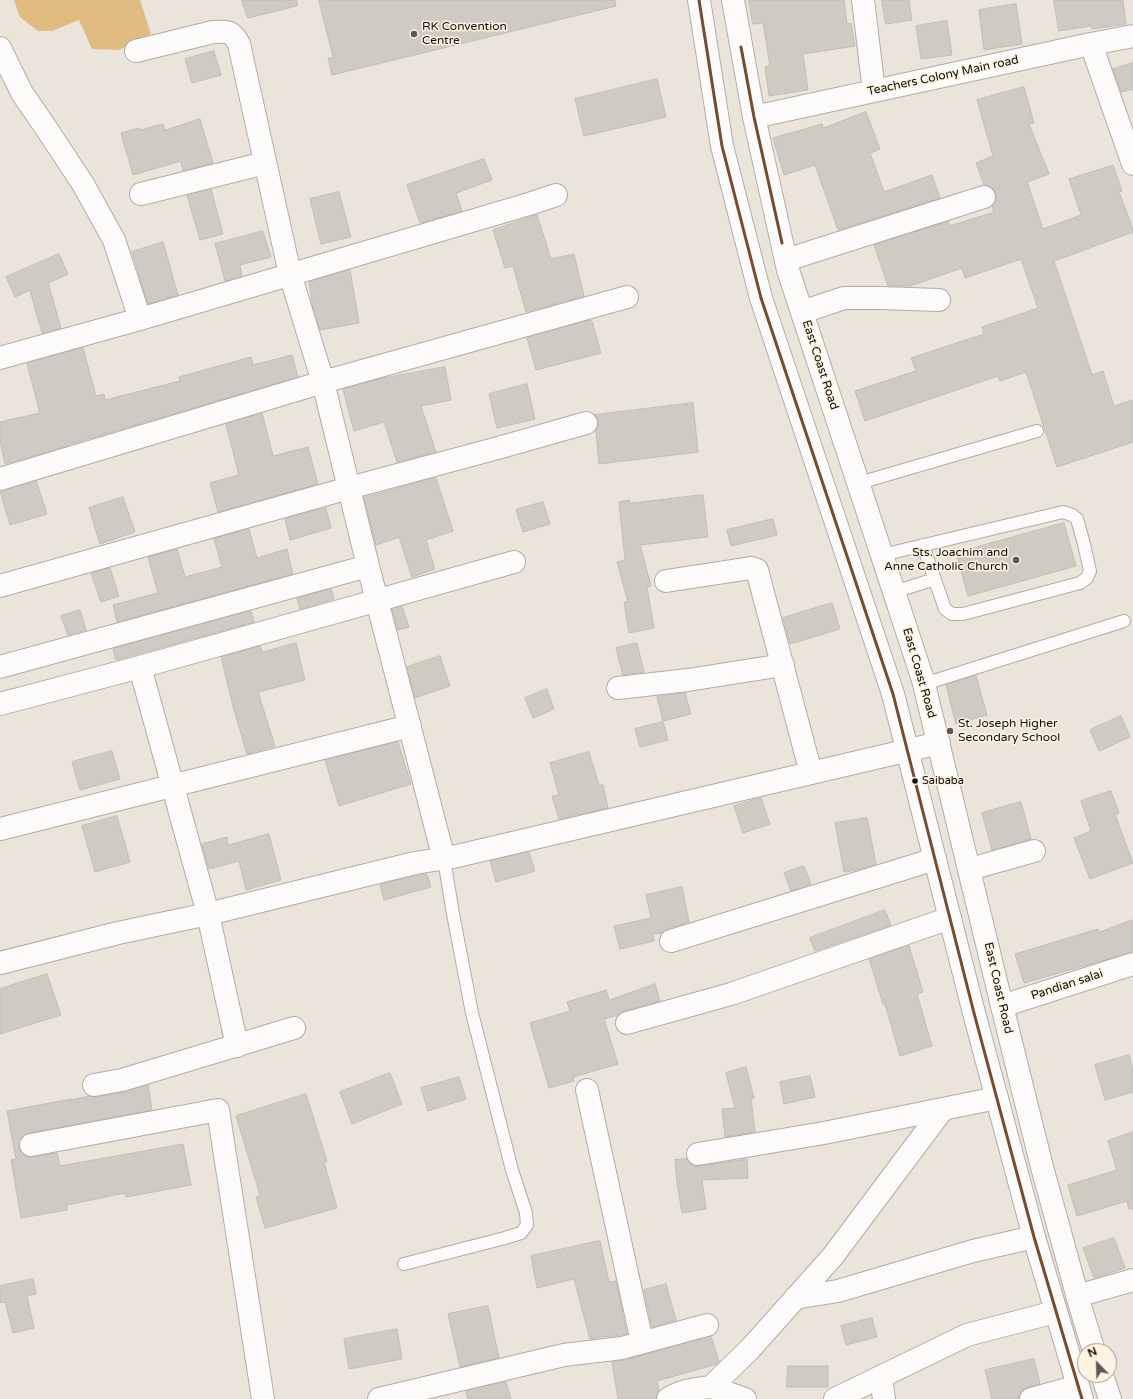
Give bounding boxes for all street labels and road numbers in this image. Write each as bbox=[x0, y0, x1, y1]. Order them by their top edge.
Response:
street label: Teachers Colony Main road bbox=[866, 53, 1020, 99]
street label: East Coast Road bbox=[799, 318, 841, 412]
street label: East Coast Road bbox=[899, 626, 939, 720]
street label: East Coast Road bbox=[980, 941, 1016, 1035]
street label: Pandian salai bbox=[1029, 967, 1105, 1003]

